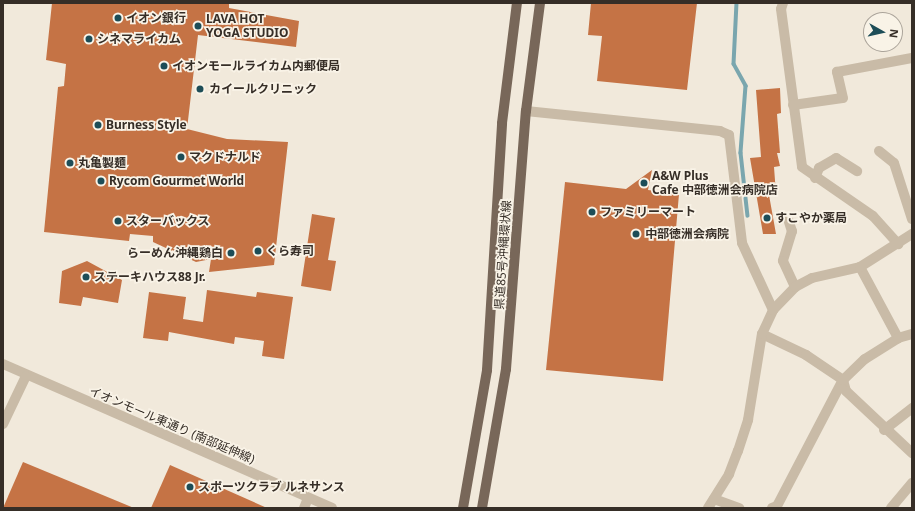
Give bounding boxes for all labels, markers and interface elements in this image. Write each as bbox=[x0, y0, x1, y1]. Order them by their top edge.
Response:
place label: イオン銀行 bbox=[126, 11, 186, 25]
place label: LAVA HOT YOGA STUDIO bbox=[206, 12, 288, 40]
north arrow bbox=[863, 12, 903, 52]
marker: イオン銀行 bbox=[113, 13, 123, 23]
marker: LAVA HOT YOGA STUDIO bbox=[193, 21, 203, 31]
text: N bbox=[886, 28, 902, 39]
place label: シネマライカム bbox=[97, 32, 181, 46]
marker: シネマライカム bbox=[84, 34, 94, 44]
place label: イオンモールライカム内郵便局 bbox=[172, 59, 340, 73]
marker: イオンモールライカム内郵便局 bbox=[159, 61, 169, 71]
place label: カイールクリニック bbox=[209, 82, 317, 96]
marker: カイールクリニック bbox=[194, 83, 206, 95]
place label: Burness Style bbox=[106, 118, 187, 132]
marker: Burness Style bbox=[93, 120, 103, 130]
place label: マクドナルド bbox=[189, 150, 261, 164]
marker: マクドナルド bbox=[176, 152, 186, 162]
place label: 丸亀製麺 bbox=[78, 156, 126, 170]
marker: 丸亀製麺 bbox=[65, 158, 75, 168]
place label: A&W Plus Cafe 中部徳洲会病院店 bbox=[652, 169, 778, 197]
place label: Rycom Gourmet World bbox=[109, 174, 244, 188]
marker: Rycom Gourmet World bbox=[96, 176, 106, 186]
marker: A&W Plus Cafe 中部徳洲会病院店 bbox=[639, 178, 649, 188]
street label: 県道85号沖縄環状線 bbox=[492, 200, 514, 310]
place label: ファミリーマート bbox=[600, 205, 696, 219]
marker: ファミリーマート bbox=[587, 207, 597, 217]
place label: すこやか薬局 bbox=[775, 211, 847, 225]
marker: すこやか薬局 bbox=[762, 213, 772, 223]
place label: スターバックス bbox=[126, 214, 210, 228]
marker: スターバックス bbox=[113, 216, 123, 226]
place label: 中部徳洲会病院 bbox=[645, 227, 729, 241]
marker: 中部徳洲会病院 bbox=[630, 228, 642, 240]
place label: くら寿司 bbox=[266, 244, 314, 258]
place label: らーめん沖縄鶏白 bbox=[127, 246, 223, 260]
marker: くら寿司 bbox=[253, 246, 263, 256]
marker: らーめん沖縄鶏白 bbox=[226, 248, 236, 258]
place label: ステーキハウス88 Jr. bbox=[94, 270, 206, 284]
marker: ステーキハウス88 Jr. bbox=[81, 272, 91, 282]
street label: イオンモール東通り (南部延伸線) bbox=[87, 384, 257, 466]
place label: スポーツクラブ ルネサンス bbox=[198, 480, 345, 494]
marker: スポーツクラブ ルネサンス bbox=[185, 482, 195, 492]

